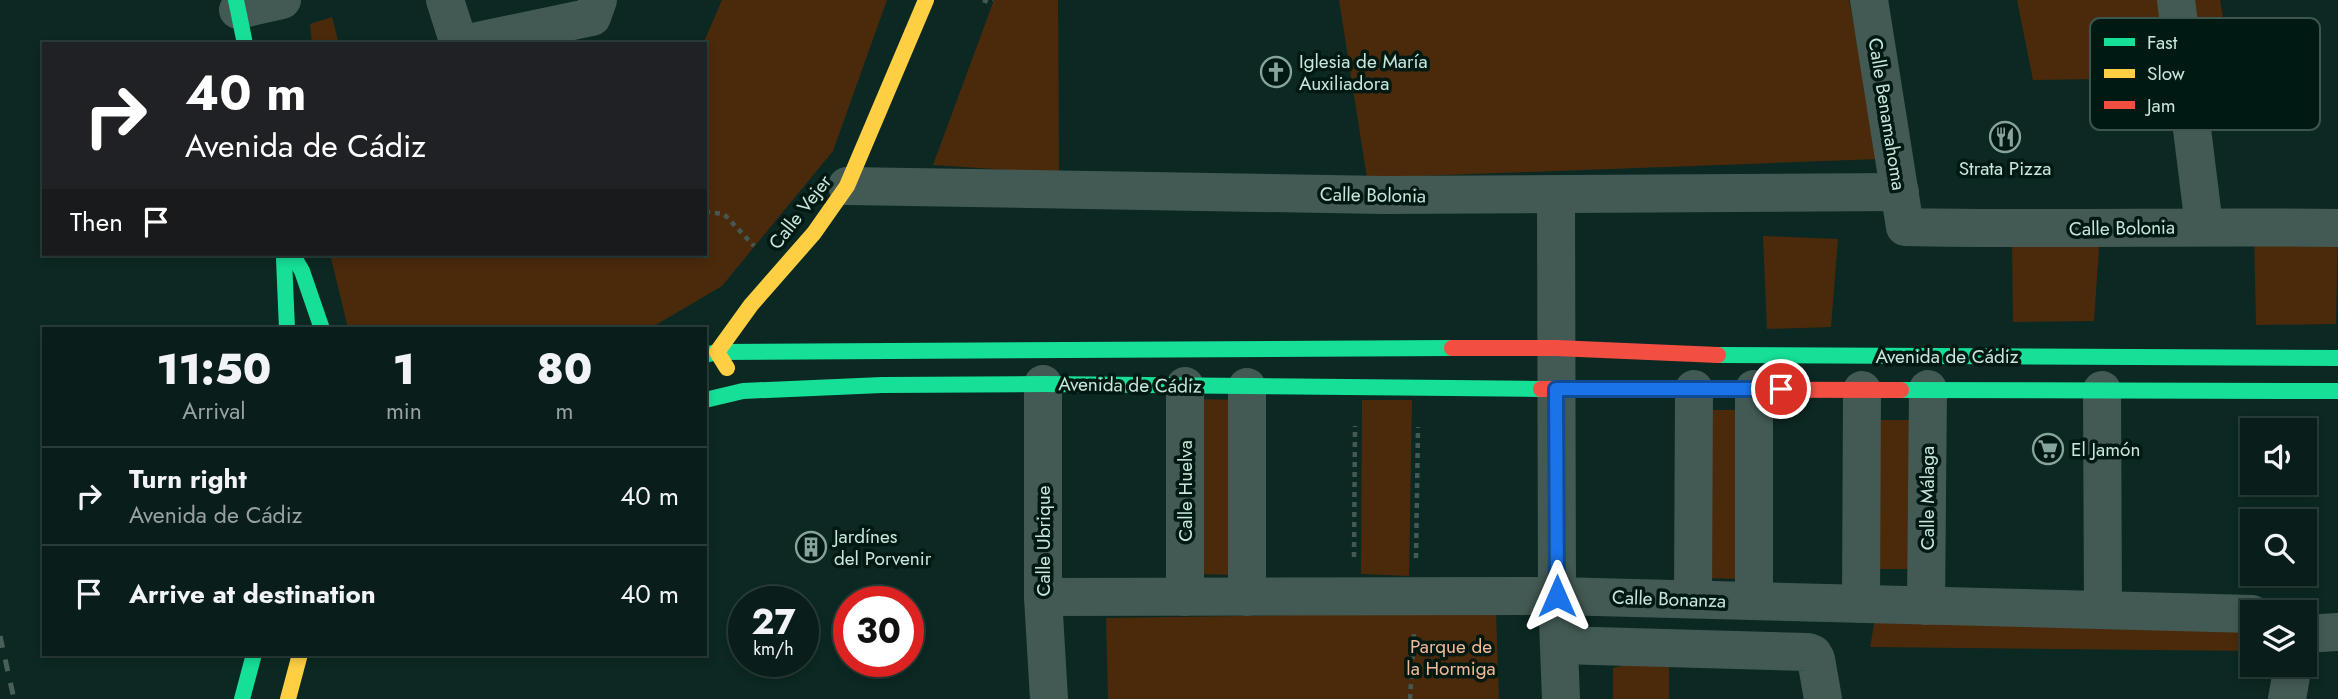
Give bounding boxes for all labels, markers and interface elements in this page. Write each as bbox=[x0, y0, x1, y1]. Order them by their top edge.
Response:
legend bbox=[2090, 18, 2320, 130]
text: Fast bbox=[2147, 29, 2178, 56]
street label: Calle Benamahoma bbox=[1862, 36, 1912, 192]
place label: Iglesia de María Auxiliadora bbox=[1299, 48, 1428, 97]
church icon: Iglesia de María Auxiliadora bbox=[1259, 55, 1293, 89]
text: 40 m bbox=[185, 58, 307, 128]
text: Slow bbox=[2147, 60, 2185, 87]
icon: right bbox=[70, 70, 161, 161]
text: Jam bbox=[2144, 92, 2176, 119]
restaurant icon: Strata Pizza bbox=[1988, 120, 2022, 154]
text: Avenida de Cádiz bbox=[185, 123, 426, 169]
place label: Strata Pizza bbox=[1959, 155, 2051, 182]
street label: Calle Vejer bbox=[762, 169, 838, 255]
street label: Calle Bolonia bbox=[1320, 181, 1426, 209]
text: Then bbox=[70, 203, 123, 241]
icon: arrive bbox=[137, 203, 175, 241]
street label: Calle Bolonia bbox=[2069, 214, 2175, 242]
text: 11:50 bbox=[157, 339, 271, 400]
text: 1 bbox=[393, 339, 415, 400]
text: 80 bbox=[536, 339, 592, 400]
street label: Avenida de Cádiz bbox=[1875, 343, 2019, 370]
pin bbox=[1751, 359, 1811, 419]
street label: Avenida de Cádiz bbox=[1058, 370, 1202, 400]
icon: arrive bbox=[1762, 370, 1800, 408]
text: Arrival bbox=[182, 394, 246, 428]
text: min bbox=[386, 394, 422, 428]
text: m bbox=[555, 394, 573, 428]
map controls bbox=[2240, 418, 2317, 677]
button: sound bbox=[2240, 418, 2317, 495]
supermarket icon: El Jamón bbox=[2031, 432, 2065, 466]
place label: El Jamón bbox=[2071, 436, 2140, 463]
street label: Calle Huelva bbox=[1172, 440, 1199, 542]
street label: Calle Málaga bbox=[1914, 446, 1941, 550]
text: Turn right bbox=[129, 460, 247, 498]
icon: right bbox=[70, 477, 108, 515]
text: 40 m bbox=[620, 477, 679, 515]
street label: Calle Ubrique bbox=[1030, 485, 1057, 597]
text: Avenida de Cádiz bbox=[129, 498, 302, 532]
button: search bbox=[2240, 509, 2317, 586]
place label: Jardínes del Porvenir bbox=[831, 523, 932, 572]
building icon: Jardínes del Porvenir bbox=[794, 530, 828, 564]
position arrow bbox=[1520, 559, 1594, 633]
icon: arrive bbox=[70, 575, 108, 613]
text: Arrive at destination bbox=[129, 575, 376, 613]
text: 40 m bbox=[620, 575, 679, 613]
street label: Calle Bonanza bbox=[1611, 584, 1727, 614]
speed limit sign: 30 bbox=[833, 586, 924, 677]
text: 27 bbox=[751, 597, 796, 647]
button: layers bbox=[2240, 600, 2317, 677]
park label: Parque de la Hormiga bbox=[1406, 633, 1496, 682]
text: km/h bbox=[753, 636, 794, 662]

